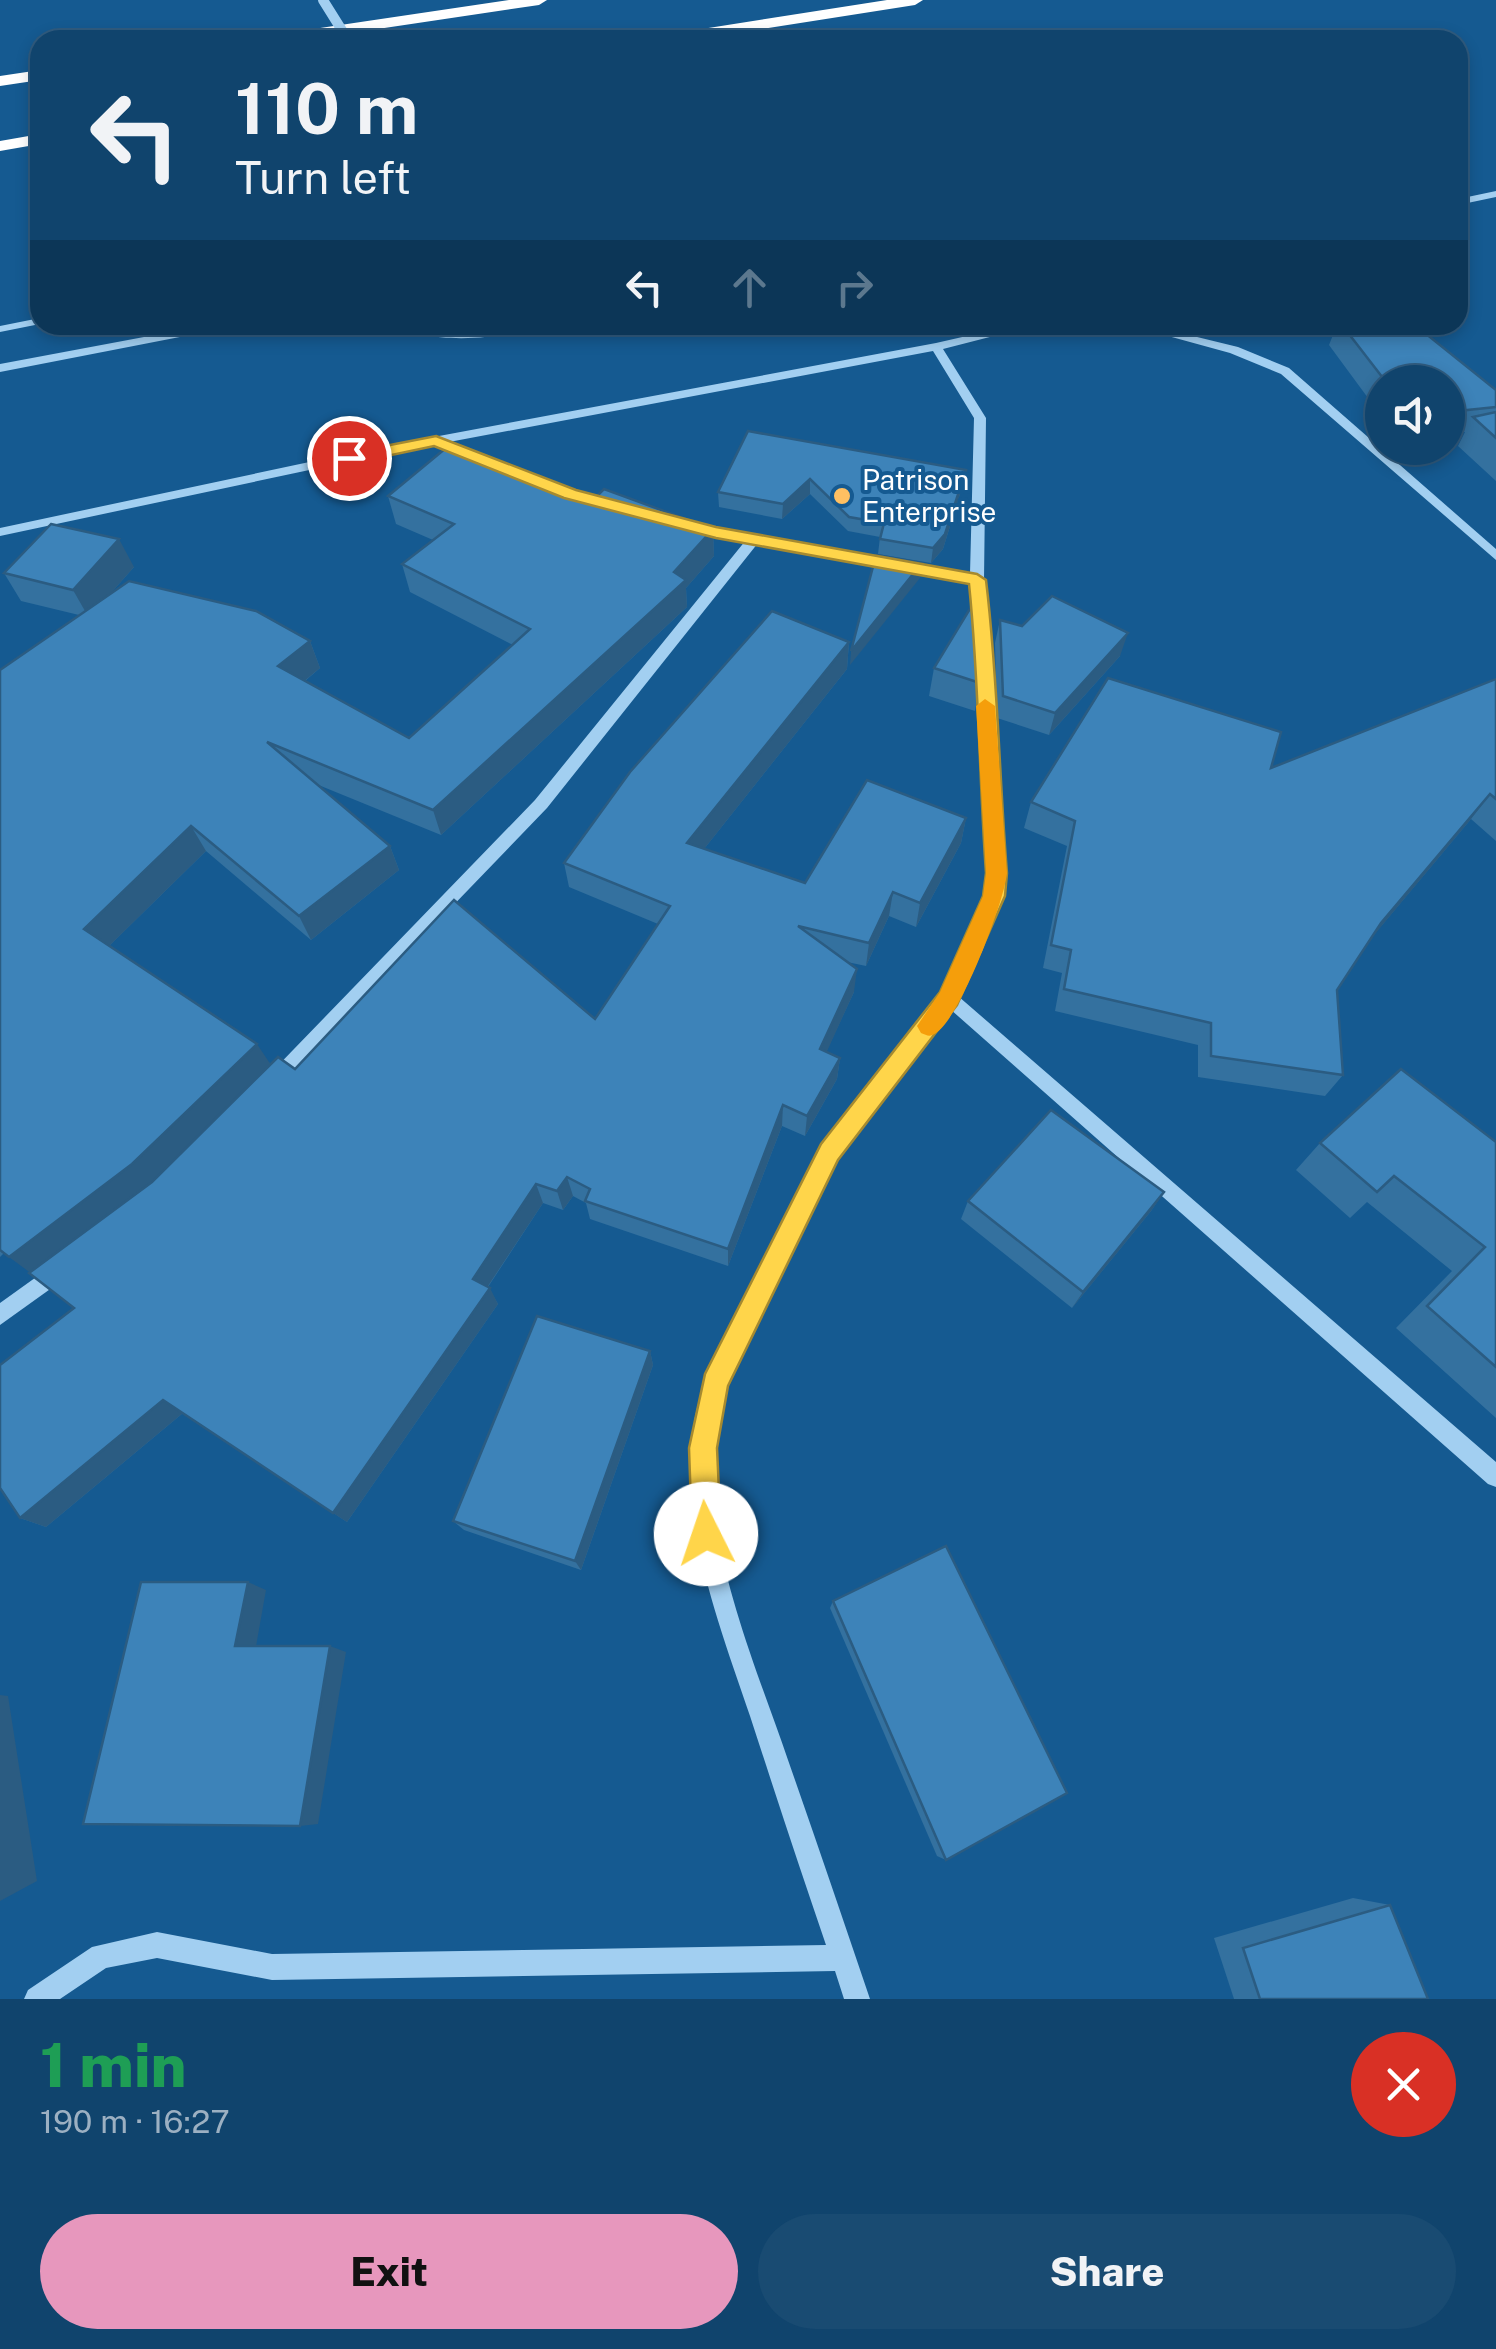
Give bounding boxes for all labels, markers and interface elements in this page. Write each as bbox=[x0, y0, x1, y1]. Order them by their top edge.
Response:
text: 110 m bbox=[235, 67, 419, 150]
icon: left bbox=[70, 70, 200, 200]
text: Turn left bbox=[235, 151, 411, 204]
icon: left bbox=[617, 260, 672, 315]
icon: ahead bbox=[722, 260, 777, 315]
icon: right bbox=[827, 260, 882, 315]
map controls bbox=[1365, 365, 1465, 465]
button: sound bbox=[1365, 365, 1465, 465]
pin bbox=[307, 416, 392, 501]
icon: arrive bbox=[322, 431, 377, 486]
place label: Patrison Enterprise bbox=[862, 463, 996, 528]
marker: Patrison Enterprise bbox=[831, 485, 853, 507]
position arrow bbox=[654, 1482, 758, 1586]
text: 1 min bbox=[40, 2030, 187, 2101]
button: close bbox=[1351, 2032, 1456, 2137]
text: 190 m · 16:27 bbox=[40, 2103, 230, 2140]
button: Exit bbox=[40, 2214, 738, 2329]
button: Share bbox=[758, 2214, 1456, 2329]

